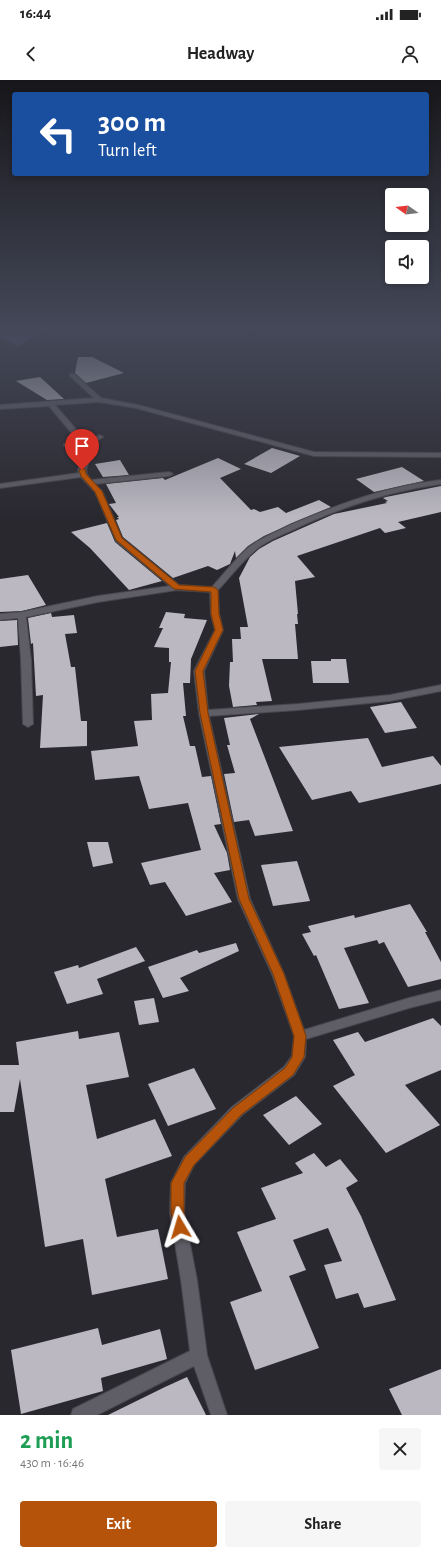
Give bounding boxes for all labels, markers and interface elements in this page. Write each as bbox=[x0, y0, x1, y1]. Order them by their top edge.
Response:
text: 16:44 bbox=[20, 6, 51, 21]
icon: back bbox=[20, 43, 42, 65]
icon: person bbox=[399, 43, 421, 65]
text: Headway bbox=[187, 45, 254, 63]
icon: left bbox=[32, 108, 84, 160]
text: 300 m bbox=[98, 109, 166, 137]
text: Turn left bbox=[98, 142, 157, 160]
north arrow bbox=[385, 188, 429, 232]
map controls bbox=[385, 188, 429, 284]
button: sound bbox=[385, 240, 429, 284]
pin bbox=[65, 429, 99, 470]
icon: arrive bbox=[71, 435, 93, 457]
position arrow bbox=[159, 1206, 201, 1248]
button: close bbox=[379, 1428, 421, 1470]
text: 2 min bbox=[20, 1429, 73, 1453]
text: 430 m · 16:46 bbox=[20, 1457, 84, 1470]
button: Exit bbox=[20, 1501, 217, 1547]
button: Share bbox=[225, 1501, 421, 1547]

